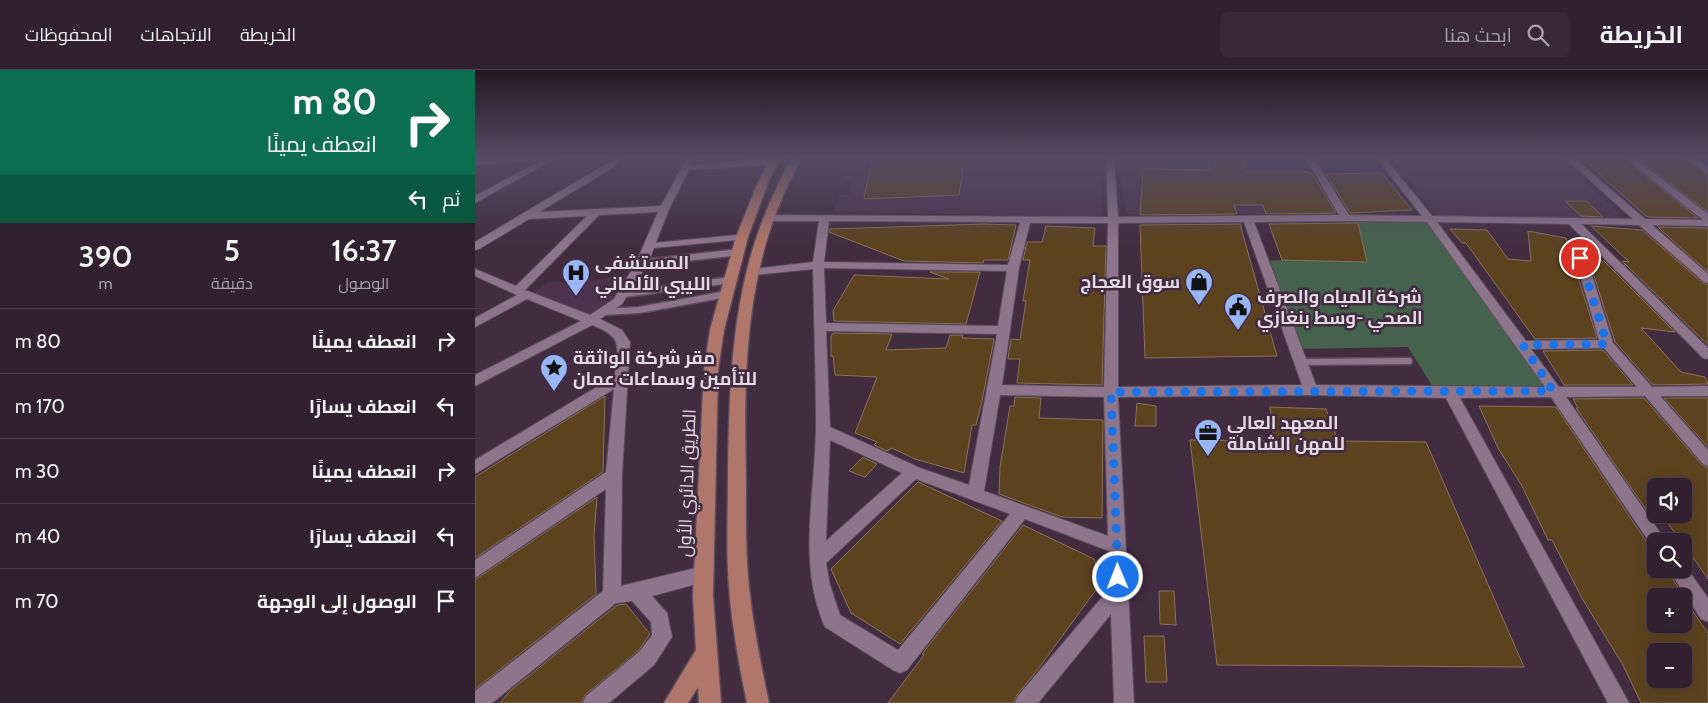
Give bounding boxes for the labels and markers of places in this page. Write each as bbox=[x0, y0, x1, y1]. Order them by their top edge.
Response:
pin bbox=[1559, 237, 1601, 279]
place label: المستشفى الليبي الألماني bbox=[595, 252, 711, 299]
hospital icon: المستشفى الليبي الألماني bbox=[561, 258, 591, 297]
shop icon: سوق العجاج bbox=[1184, 267, 1214, 306]
place label: سوق العجاج bbox=[1080, 271, 1180, 294]
place label: شركة المياه والصرف الصحي -وسط بنغازي bbox=[1257, 286, 1423, 333]
public building icon: شركة المياه والصرف الصحي -وسط بنغازي bbox=[1223, 292, 1253, 331]
place label: مقر شركة الواثقة للتأمين وسماعات عمان bbox=[573, 347, 757, 390]
place icon: مقر شركة الواثقة للتأمين وسماعات عمان bbox=[539, 353, 569, 392]
place label: المعهد العالي للمهن الشاملة bbox=[1227, 412, 1345, 455]
office icon: المعهد العالي للمهن الشاملة bbox=[1193, 418, 1223, 457]

